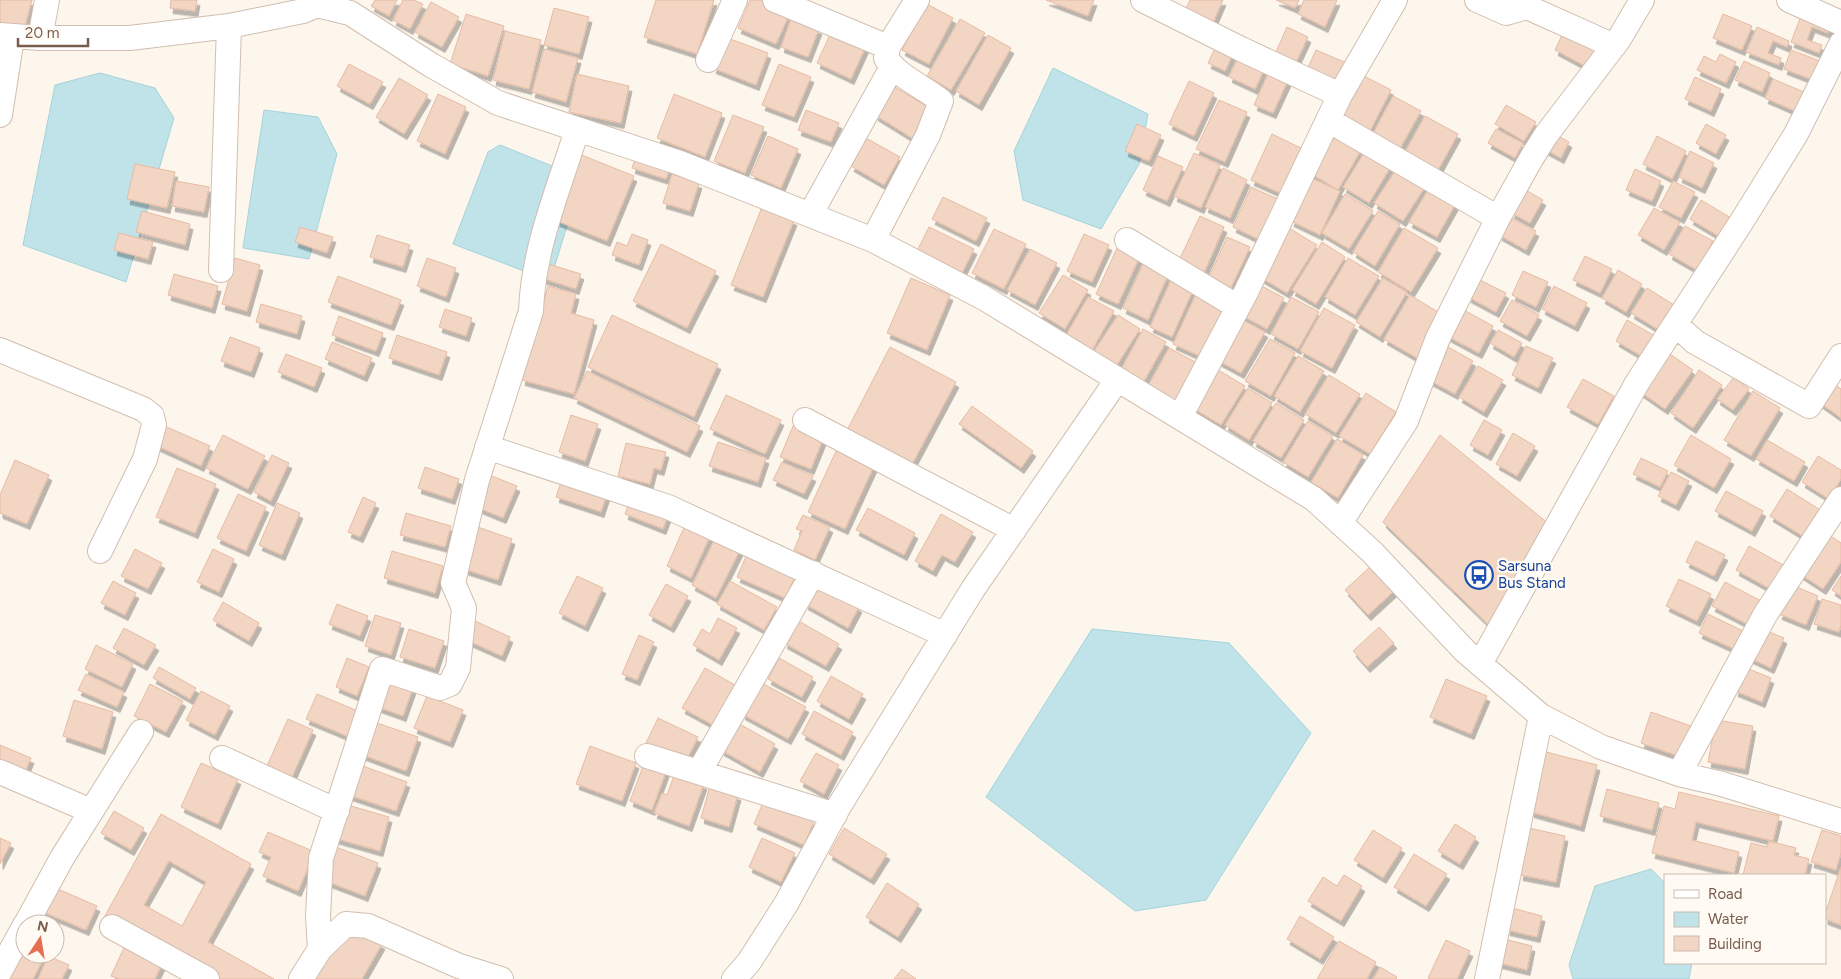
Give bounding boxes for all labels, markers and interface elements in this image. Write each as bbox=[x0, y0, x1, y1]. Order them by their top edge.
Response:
scale bar bbox=[18, 15, 88, 47]
text: 20 m bbox=[25, 24, 59, 42]
place label: Sarsuna Bus Stand bbox=[1498, 557, 1566, 592]
bus stop icon: Sarsuna Bus Stand bbox=[1464, 560, 1494, 590]
legend bbox=[1664, 874, 1826, 964]
text: Road bbox=[1708, 885, 1743, 903]
text: Water bbox=[1708, 910, 1748, 928]
north arrow bbox=[15, 914, 65, 964]
text: N bbox=[36, 917, 50, 936]
text: Building bbox=[1708, 935, 1762, 953]

